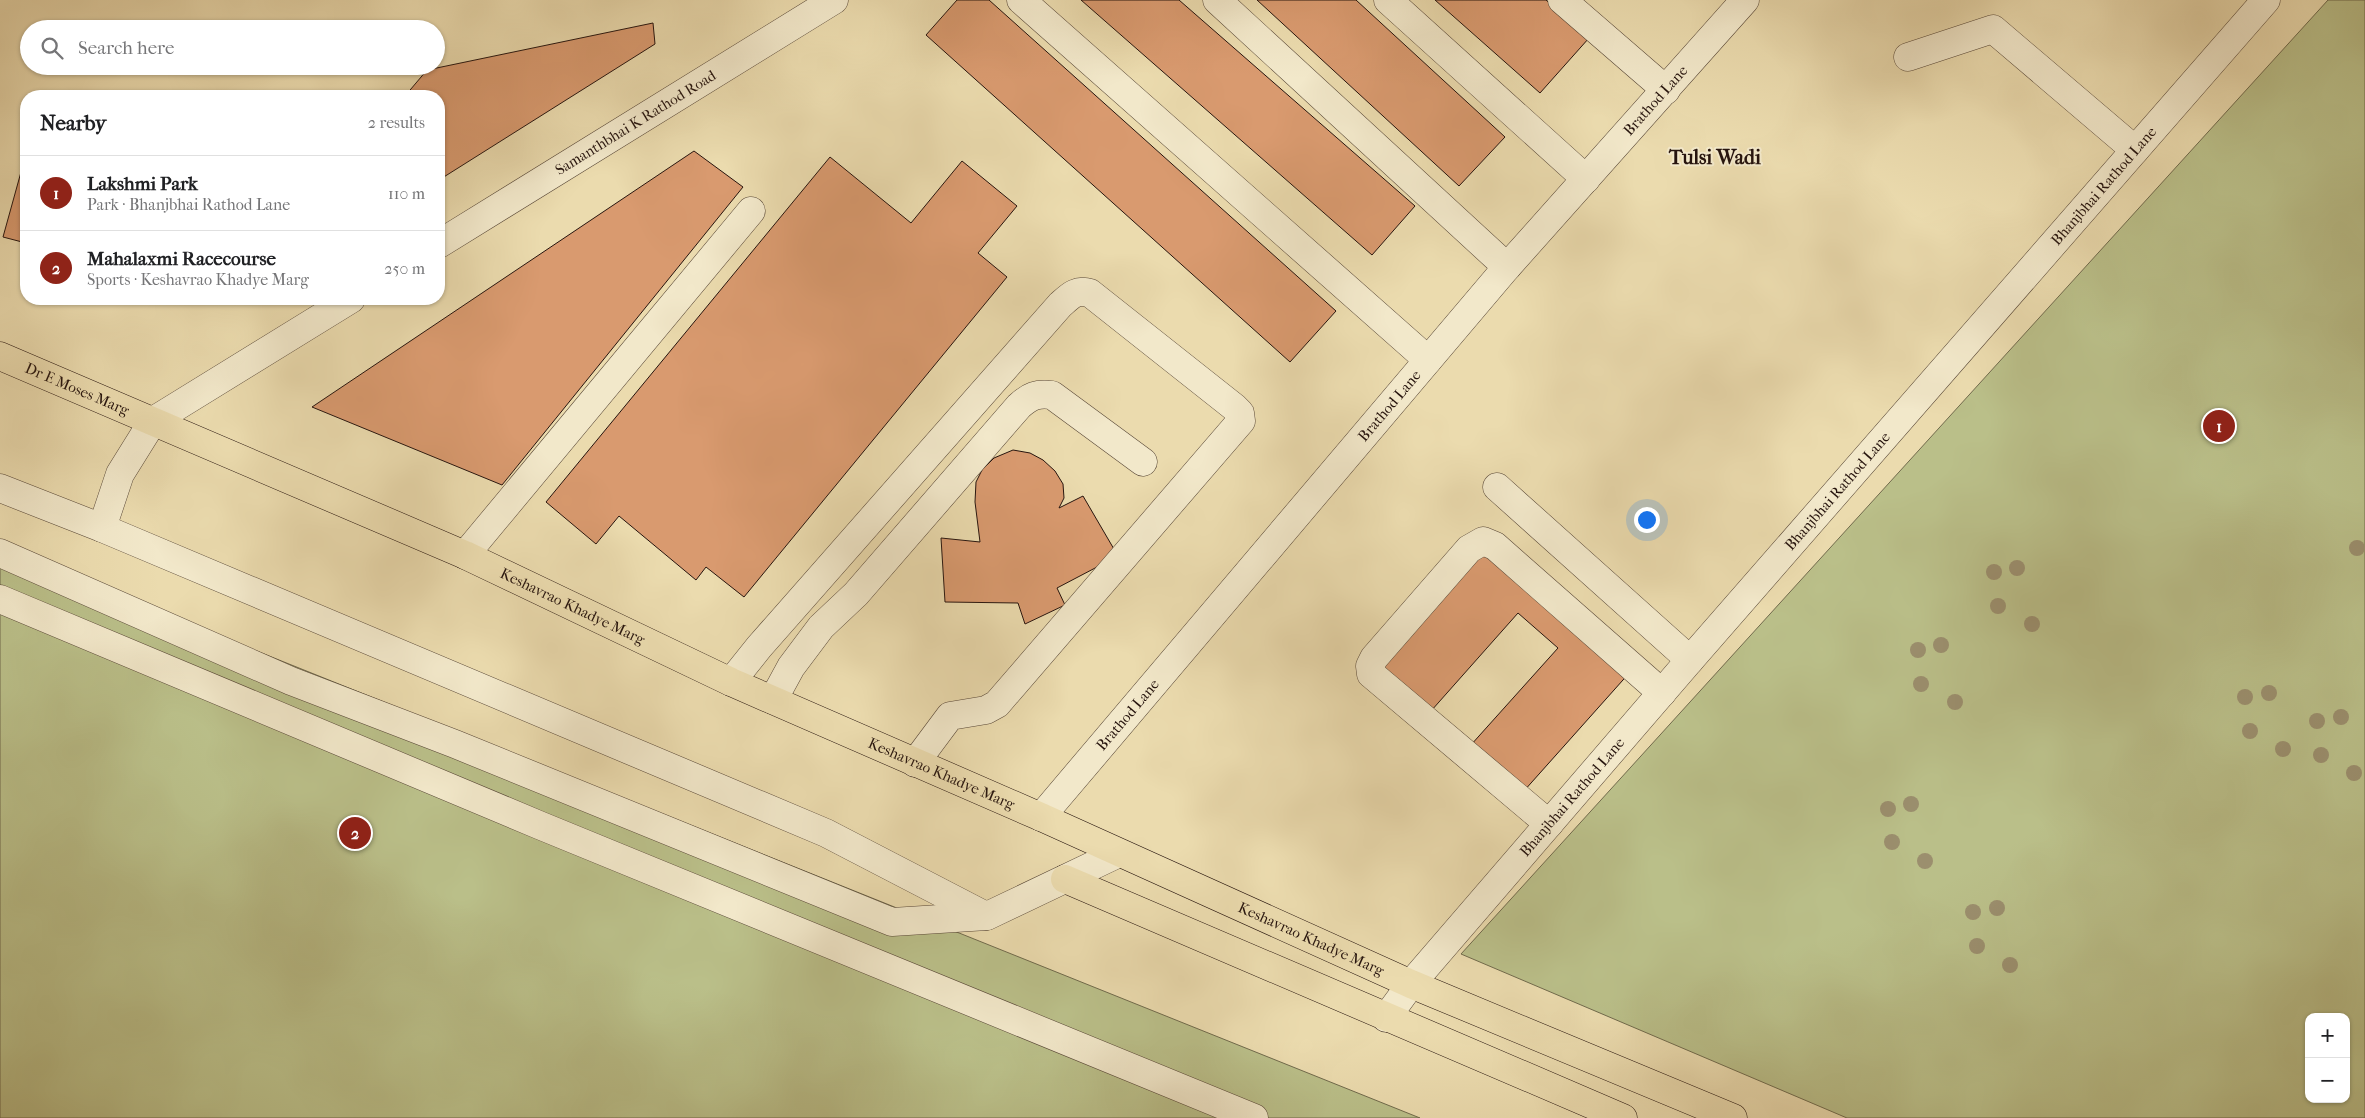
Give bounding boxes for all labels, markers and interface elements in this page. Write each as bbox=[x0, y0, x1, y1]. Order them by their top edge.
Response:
search box bbox=[20, 20, 445, 75]
icon: search bbox=[38, 34, 66, 62]
text: Search here bbox=[78, 37, 174, 59]
street label: Brathod Lane bbox=[1620, 61, 1692, 139]
street label: Samanthbhai K Rathod Road bbox=[552, 66, 720, 179]
text: Nearby bbox=[40, 111, 106, 135]
text: 2 results bbox=[368, 113, 425, 132]
street label: Bhanjbhai Rathod Lane bbox=[2047, 123, 2161, 249]
district label: Tulsi Wadi bbox=[1668, 146, 1762, 169]
text: Lakshmi Park bbox=[87, 173, 198, 195]
text: 1 bbox=[53, 184, 59, 203]
text: 110 m bbox=[388, 184, 425, 203]
text: Park · Bhanjbhai Rathod Lane bbox=[87, 195, 290, 214]
text: Mahalaxmi Racecourse bbox=[87, 248, 276, 270]
text: 2 bbox=[52, 259, 60, 278]
text: 250 m bbox=[384, 259, 425, 278]
text: Sports · Keshavrao Khadye Marg bbox=[87, 270, 309, 289]
street label: Dr E Moses Marg bbox=[22, 359, 133, 420]
street label: Brathod Lane bbox=[1354, 366, 1425, 445]
pin: 1 bbox=[2203, 407, 2235, 445]
street label: Bhanjbhai Rathod Lane bbox=[1781, 428, 1894, 554]
your location bbox=[1634, 507, 1660, 533]
street label: Keshavrao Khadye Marg bbox=[497, 564, 649, 649]
street label: Brathod Lane bbox=[1092, 675, 1163, 754]
street label: Bhanjbhai Rathod Lane bbox=[1516, 733, 1629, 860]
street label: Keshavrao Khadye Marg bbox=[865, 734, 1018, 814]
pin: 2 bbox=[339, 814, 371, 852]
street label: Keshavrao Khadye Marg bbox=[1235, 898, 1388, 980]
map controls bbox=[2305, 1013, 2350, 1103]
button: + bbox=[2305, 1013, 2350, 1058]
button: − bbox=[2305, 1058, 2350, 1103]

